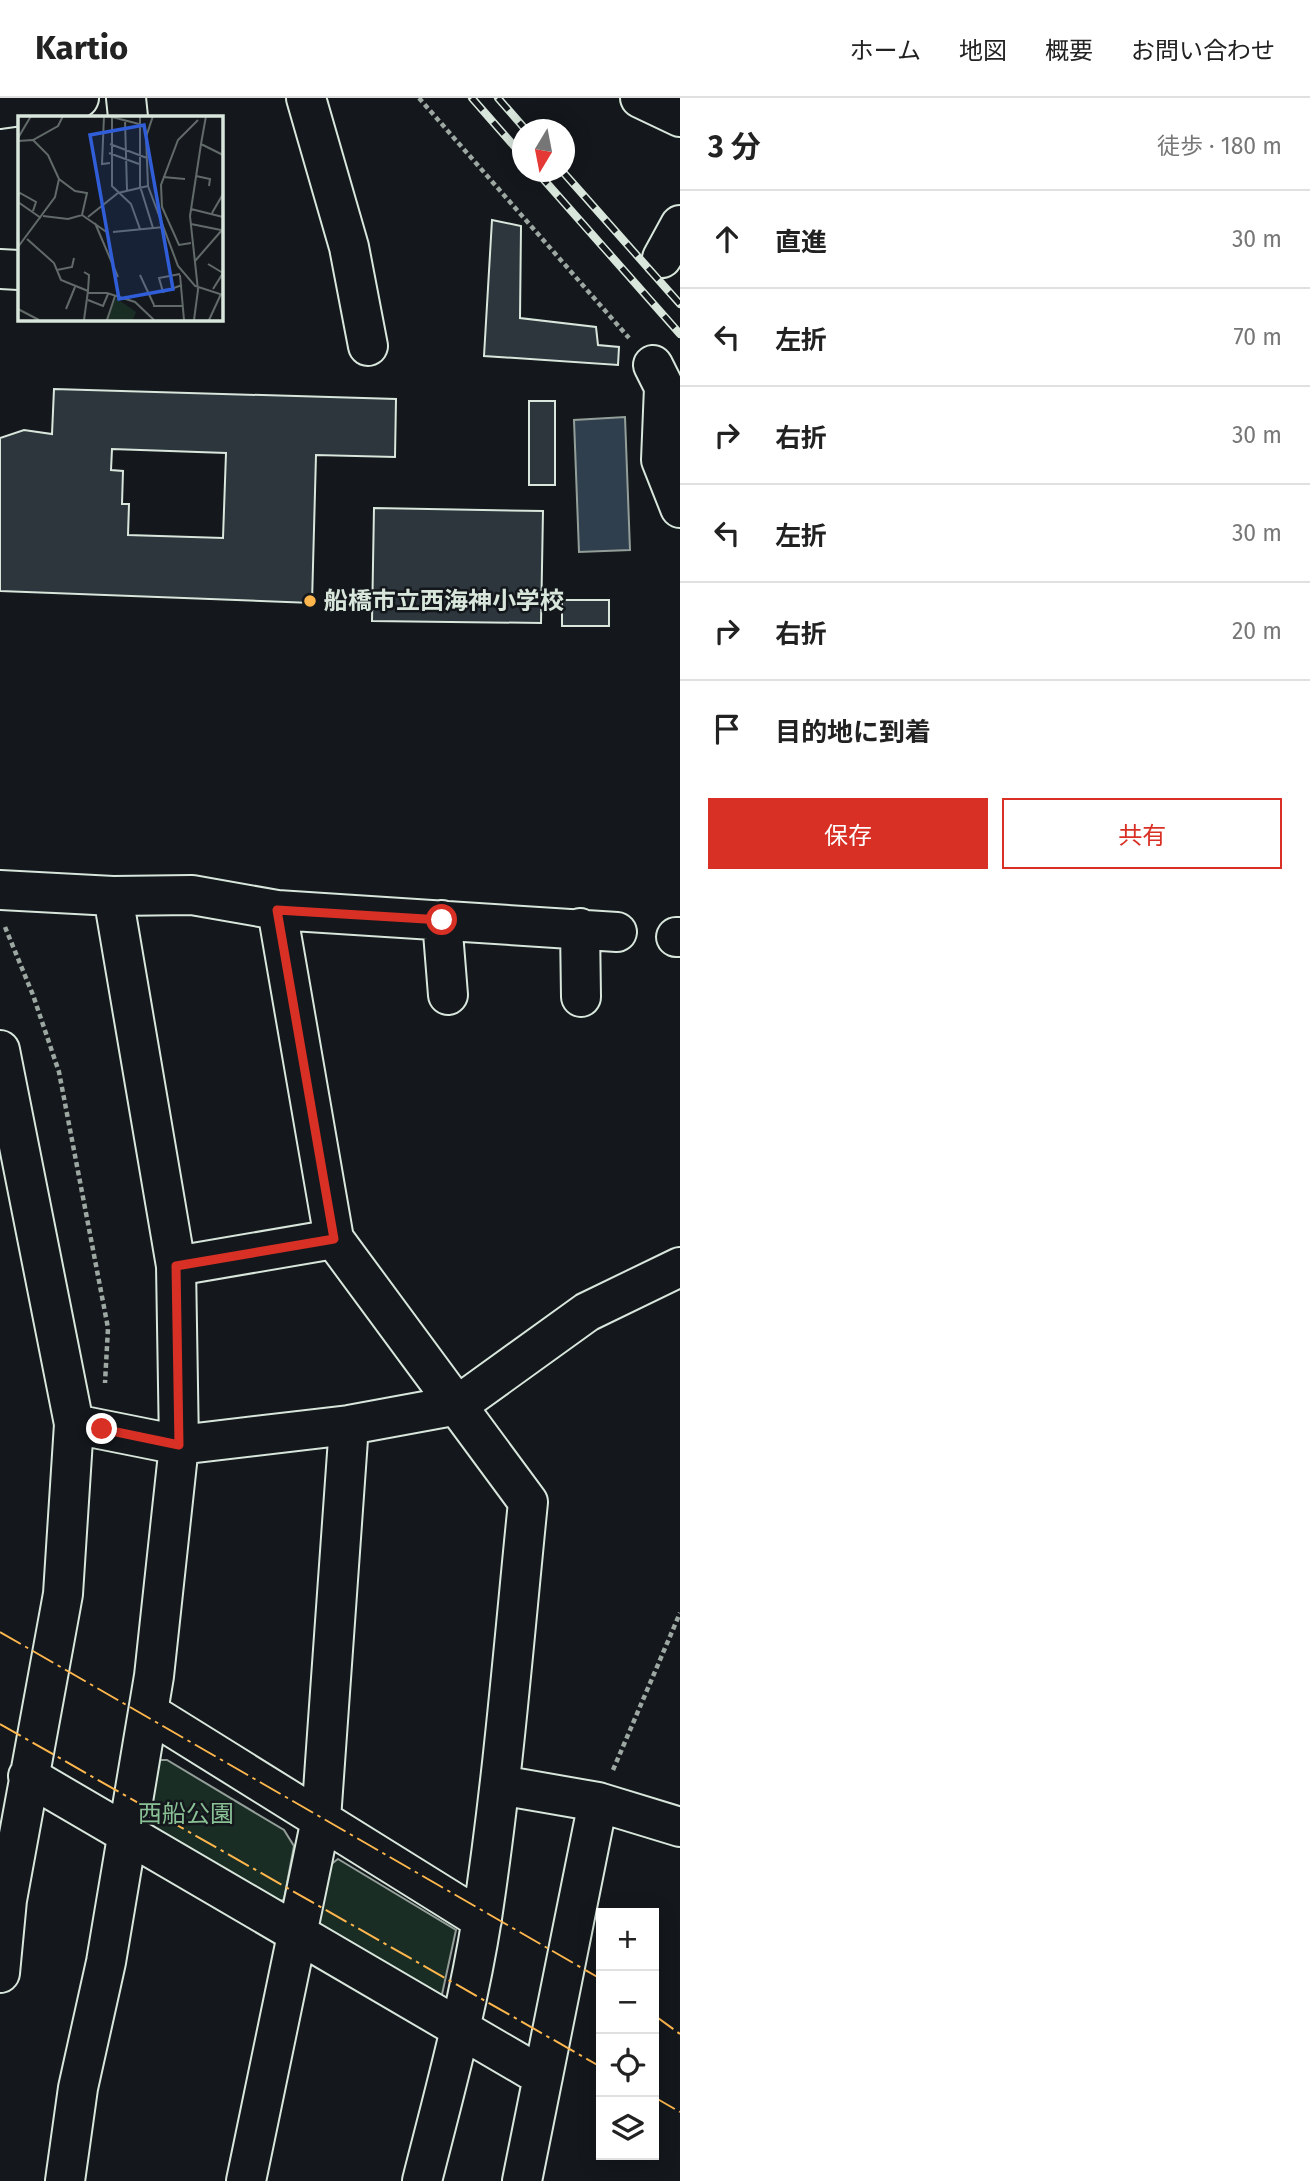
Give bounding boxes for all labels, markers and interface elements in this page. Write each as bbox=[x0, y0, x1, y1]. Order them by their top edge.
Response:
text: Kartio bbox=[35, 28, 128, 68]
text: ホーム bbox=[850, 37, 921, 65]
text: 地図 bbox=[959, 37, 1007, 65]
text: 概要 bbox=[1045, 37, 1093, 65]
text: お問い合わせ bbox=[1131, 37, 1275, 65]
inset map bbox=[18, 116, 222, 320]
north arrow bbox=[512, 119, 575, 182]
text: 3 分 bbox=[708, 129, 761, 165]
text: 徒歩 · 180 m bbox=[1157, 132, 1282, 160]
icon: ahead bbox=[708, 220, 746, 258]
text: 30 m bbox=[1232, 225, 1282, 253]
text: 直進 bbox=[775, 227, 827, 258]
icon: left bbox=[708, 318, 746, 356]
text: 70 m bbox=[1233, 323, 1282, 351]
text: 左折 bbox=[775, 325, 827, 356]
icon: right bbox=[708, 416, 746, 454]
text: 30 m bbox=[1232, 421, 1282, 449]
text: 右折 bbox=[775, 423, 827, 454]
icon: left bbox=[708, 514, 746, 552]
text: 30 m bbox=[1232, 519, 1282, 547]
text: 左折 bbox=[775, 521, 827, 552]
place label: 船橋市立西海神小学校 bbox=[324, 587, 564, 615]
marker: 船橋市立西海神小学校 bbox=[302, 593, 318, 609]
icon: right bbox=[708, 612, 746, 650]
text: 20 m bbox=[1232, 617, 1282, 645]
text: 右折 bbox=[775, 619, 827, 650]
icon: arrive bbox=[708, 710, 746, 748]
text: 目的地に到着 bbox=[775, 717, 931, 748]
button: 保存 bbox=[708, 798, 988, 869]
button: 共有 bbox=[1002, 798, 1282, 869]
route start bbox=[426, 904, 457, 935]
route end bbox=[86, 1413, 117, 1444]
park label: 西船公園 bbox=[138, 1800, 234, 1828]
map controls bbox=[596, 1908, 659, 2160]
button: + bbox=[596, 1908, 659, 1971]
button: − bbox=[596, 1971, 659, 2034]
button: locate bbox=[596, 2034, 659, 2097]
button: layers bbox=[596, 2097, 659, 2160]

